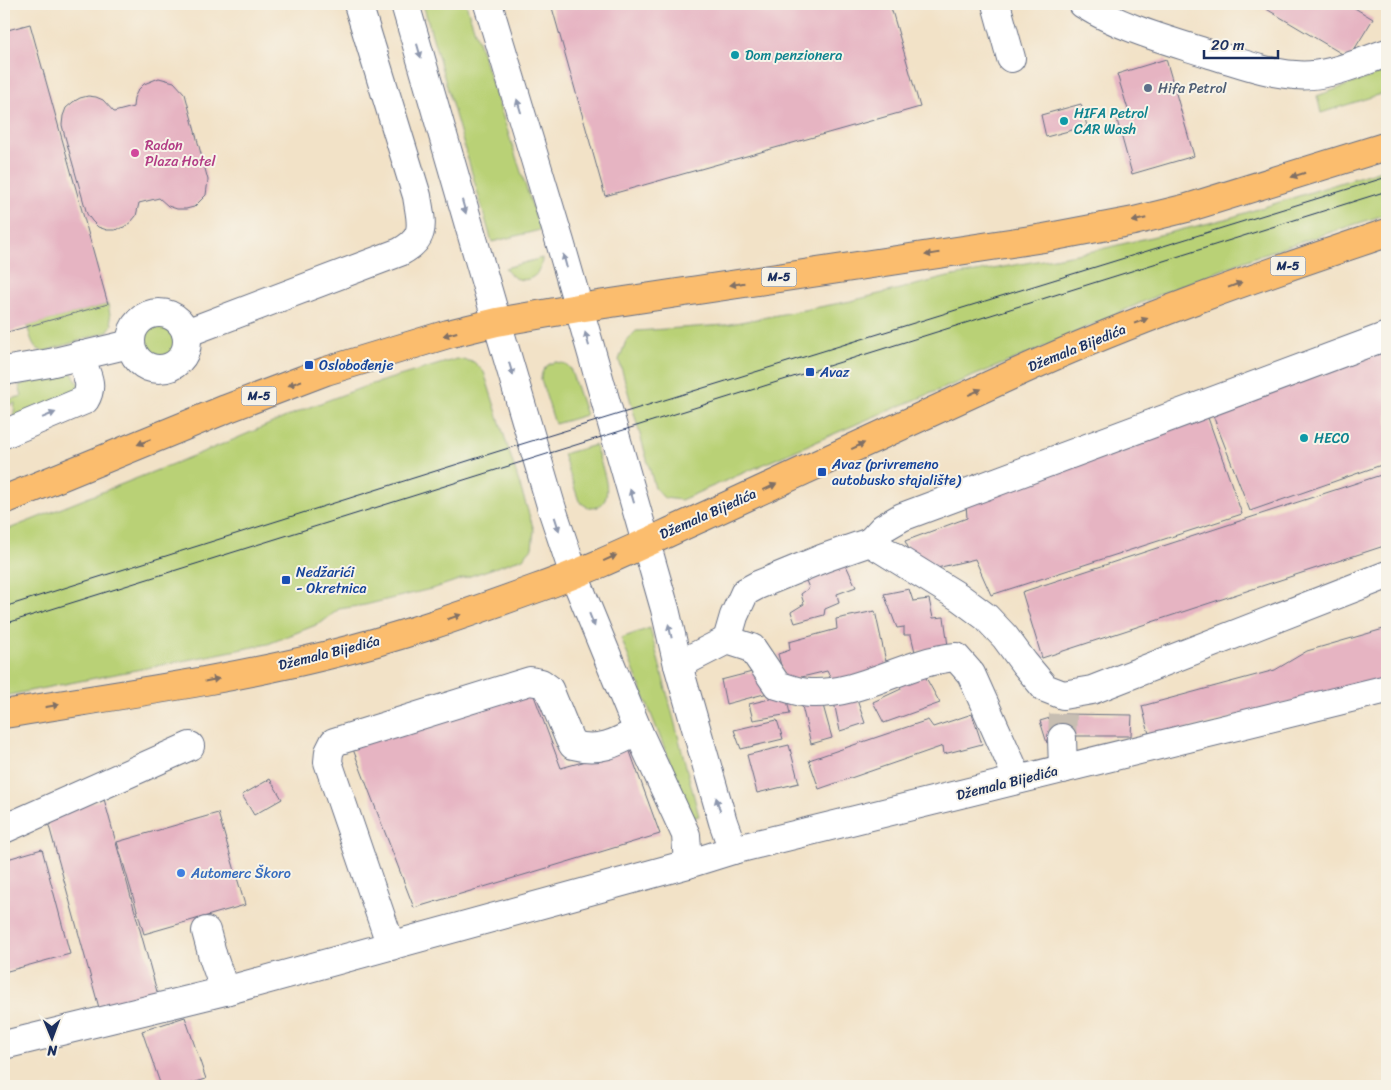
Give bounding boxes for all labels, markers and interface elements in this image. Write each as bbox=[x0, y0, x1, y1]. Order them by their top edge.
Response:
scale bar bbox=[1204, 28, 1277, 60]
text: 20 m bbox=[1211, 32, 1245, 58]
one-way arrow bbox=[415, 43, 423, 58]
place label: Dom penzionera bbox=[745, 43, 842, 68]
marker: Dom penzionera bbox=[729, 49, 741, 61]
place label: Hifa Petrol bbox=[1158, 76, 1228, 101]
marker: Hifa Petrol bbox=[1142, 82, 1154, 94]
one-way arrow bbox=[514, 98, 522, 113]
place label: HIFA Petrol CAR Wash bbox=[1074, 101, 1149, 142]
marker: HIFA Petrol CAR Wash bbox=[1058, 115, 1070, 127]
place label: Radon Plaza Hotel bbox=[145, 133, 217, 174]
marker: Radon Plaza Hotel bbox=[129, 147, 141, 159]
one-way arrow bbox=[1290, 171, 1305, 179]
one-way arrow bbox=[460, 199, 468, 214]
one-way arrow bbox=[1132, 216, 1147, 224]
one-way arrow bbox=[924, 250, 940, 258]
one-way arrow bbox=[561, 254, 569, 269]
road number: M-5 bbox=[1270, 256, 1306, 276]
road number: M-5 bbox=[762, 268, 796, 286]
one-way arrow bbox=[729, 280, 745, 288]
one-way arrow bbox=[1228, 281, 1243, 288]
street label: Džemala Bijedića bbox=[1024, 317, 1130, 379]
one-way arrow bbox=[1134, 317, 1148, 325]
one-way arrow bbox=[442, 330, 458, 338]
one-way arrow bbox=[583, 332, 591, 347]
place label: Oslobođenje bbox=[319, 353, 394, 378]
marker: Oslobođenje bbox=[303, 359, 315, 371]
place label: Avaz bbox=[819, 360, 850, 385]
one-way arrow bbox=[508, 361, 516, 376]
marker: Avaz bbox=[804, 366, 816, 378]
one-way arrow bbox=[287, 379, 302, 387]
road number: M-5 bbox=[242, 386, 276, 406]
one-way arrow bbox=[968, 387, 983, 396]
one-way arrow bbox=[42, 411, 56, 419]
place label: HECO bbox=[1314, 426, 1350, 451]
marker: HECO bbox=[1298, 432, 1310, 444]
one-way arrow bbox=[137, 439, 151, 447]
one-way arrow bbox=[851, 442, 865, 450]
place label: Avaz (privremeno autobusko stajalište) bbox=[831, 452, 962, 493]
marker: Avaz (privremeno autobusko stajalište) bbox=[816, 466, 828, 478]
street label: Džemala Bijedića bbox=[655, 481, 761, 547]
one-way arrow bbox=[763, 482, 777, 490]
one-way arrow bbox=[628, 488, 636, 503]
one-way arrow bbox=[554, 517, 562, 532]
one-way arrow bbox=[603, 554, 617, 562]
place label: Nedžarići - Okretnica bbox=[296, 560, 367, 601]
marker: Nedžarići - Okretnica bbox=[280, 574, 292, 586]
one-way arrow bbox=[446, 613, 461, 620]
one-way arrow bbox=[589, 613, 597, 627]
one-way arrow bbox=[666, 623, 674, 638]
street label: Džemala Bijedića bbox=[276, 628, 382, 678]
one-way arrow bbox=[205, 675, 221, 683]
one-way arrow bbox=[44, 702, 60, 710]
street label: Džemala Bijedića bbox=[954, 758, 1060, 808]
one-way arrow bbox=[714, 796, 722, 811]
place label: Automerc Škoro bbox=[190, 861, 291, 886]
marker: Automerc Škoro bbox=[175, 867, 187, 879]
north arrow bbox=[28, 1012, 78, 1062]
text: N bbox=[47, 1038, 58, 1063]

